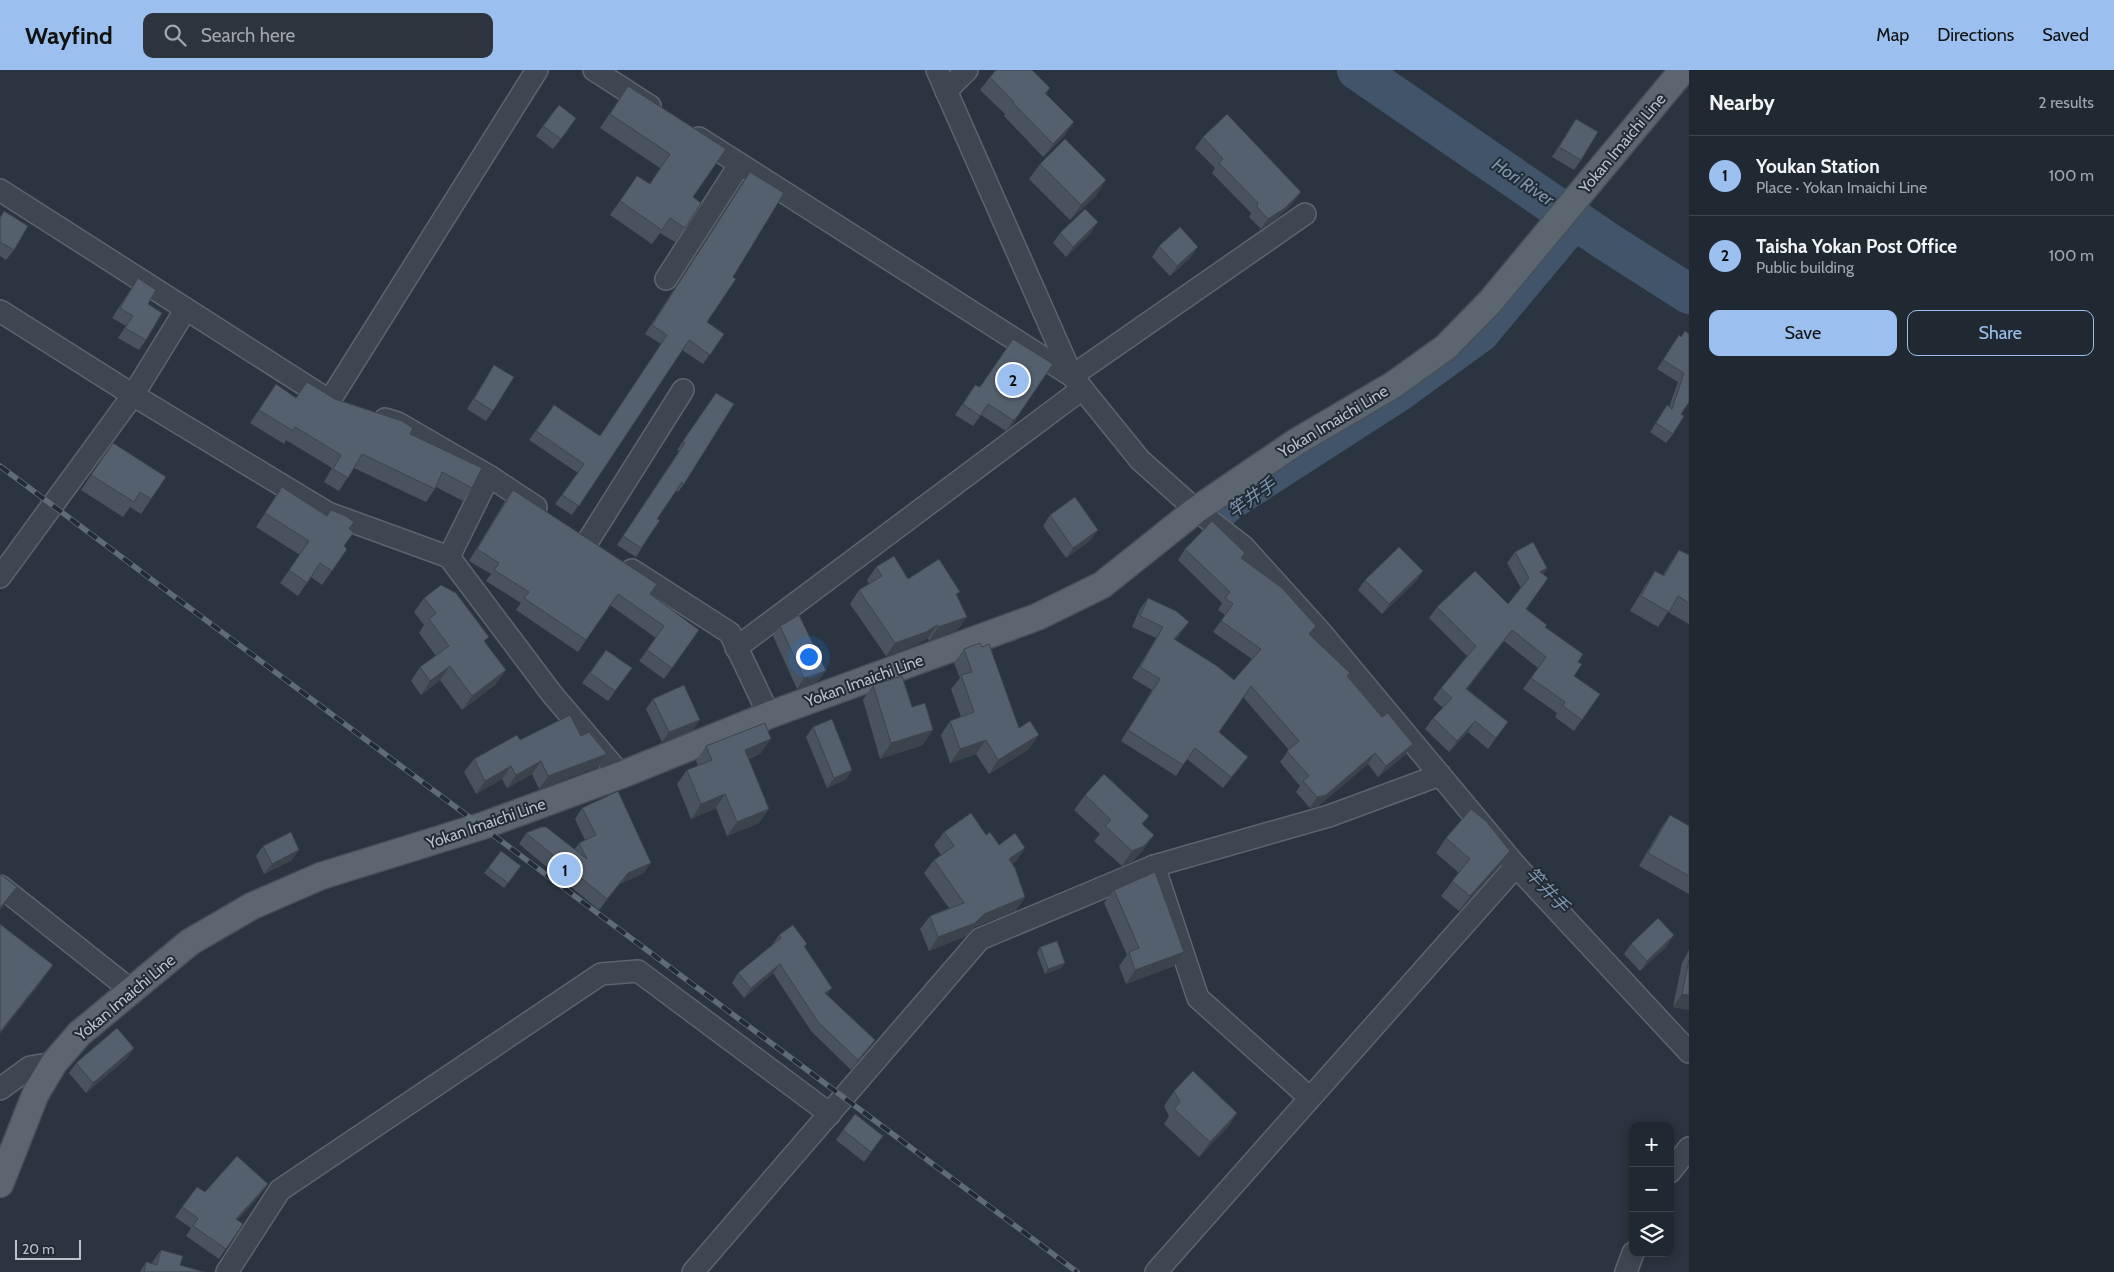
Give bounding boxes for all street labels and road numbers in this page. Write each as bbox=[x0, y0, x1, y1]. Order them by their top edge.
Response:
street label: Yokan Imaichi Line bbox=[1574, 90, 1670, 198]
street label: Yokan Imaichi Line bbox=[1274, 381, 1391, 462]
street label: Yokan Imaichi Line bbox=[802, 650, 926, 711]
street label: Yokan Imaichi Line bbox=[423, 794, 548, 853]
street label: Yokan Imaichi Line bbox=[71, 950, 179, 1045]

